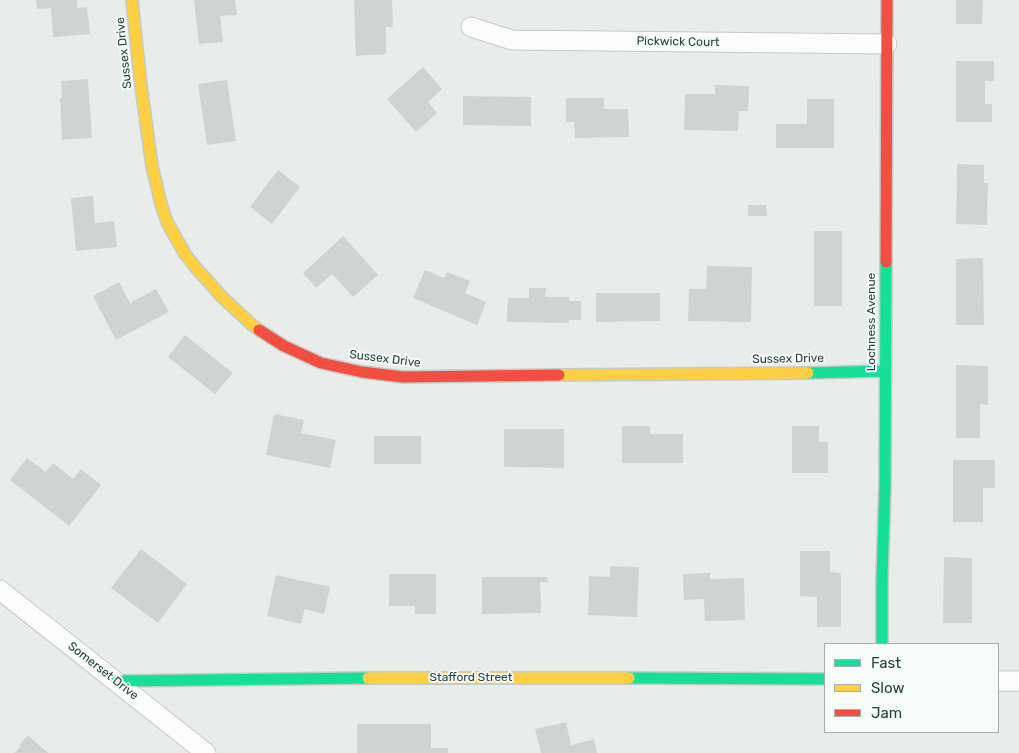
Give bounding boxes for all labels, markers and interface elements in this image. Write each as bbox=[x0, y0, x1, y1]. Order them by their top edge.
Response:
street label: Sussex Drive bbox=[113, 17, 135, 89]
street label: Pickwick Court bbox=[636, 34, 720, 50]
street label: Lochness Avenue bbox=[865, 273, 879, 371]
street label: Sussex Drive bbox=[348, 347, 422, 371]
street label: Sussex Drive bbox=[752, 351, 824, 367]
street label: Somerset Drive bbox=[65, 639, 141, 703]
legend bbox=[824, 643, 999, 733]
text: Fast bbox=[871, 654, 901, 672]
street label: Stafford Street bbox=[430, 671, 512, 685]
text: Slow bbox=[871, 679, 904, 697]
text: Jam bbox=[871, 704, 902, 722]

